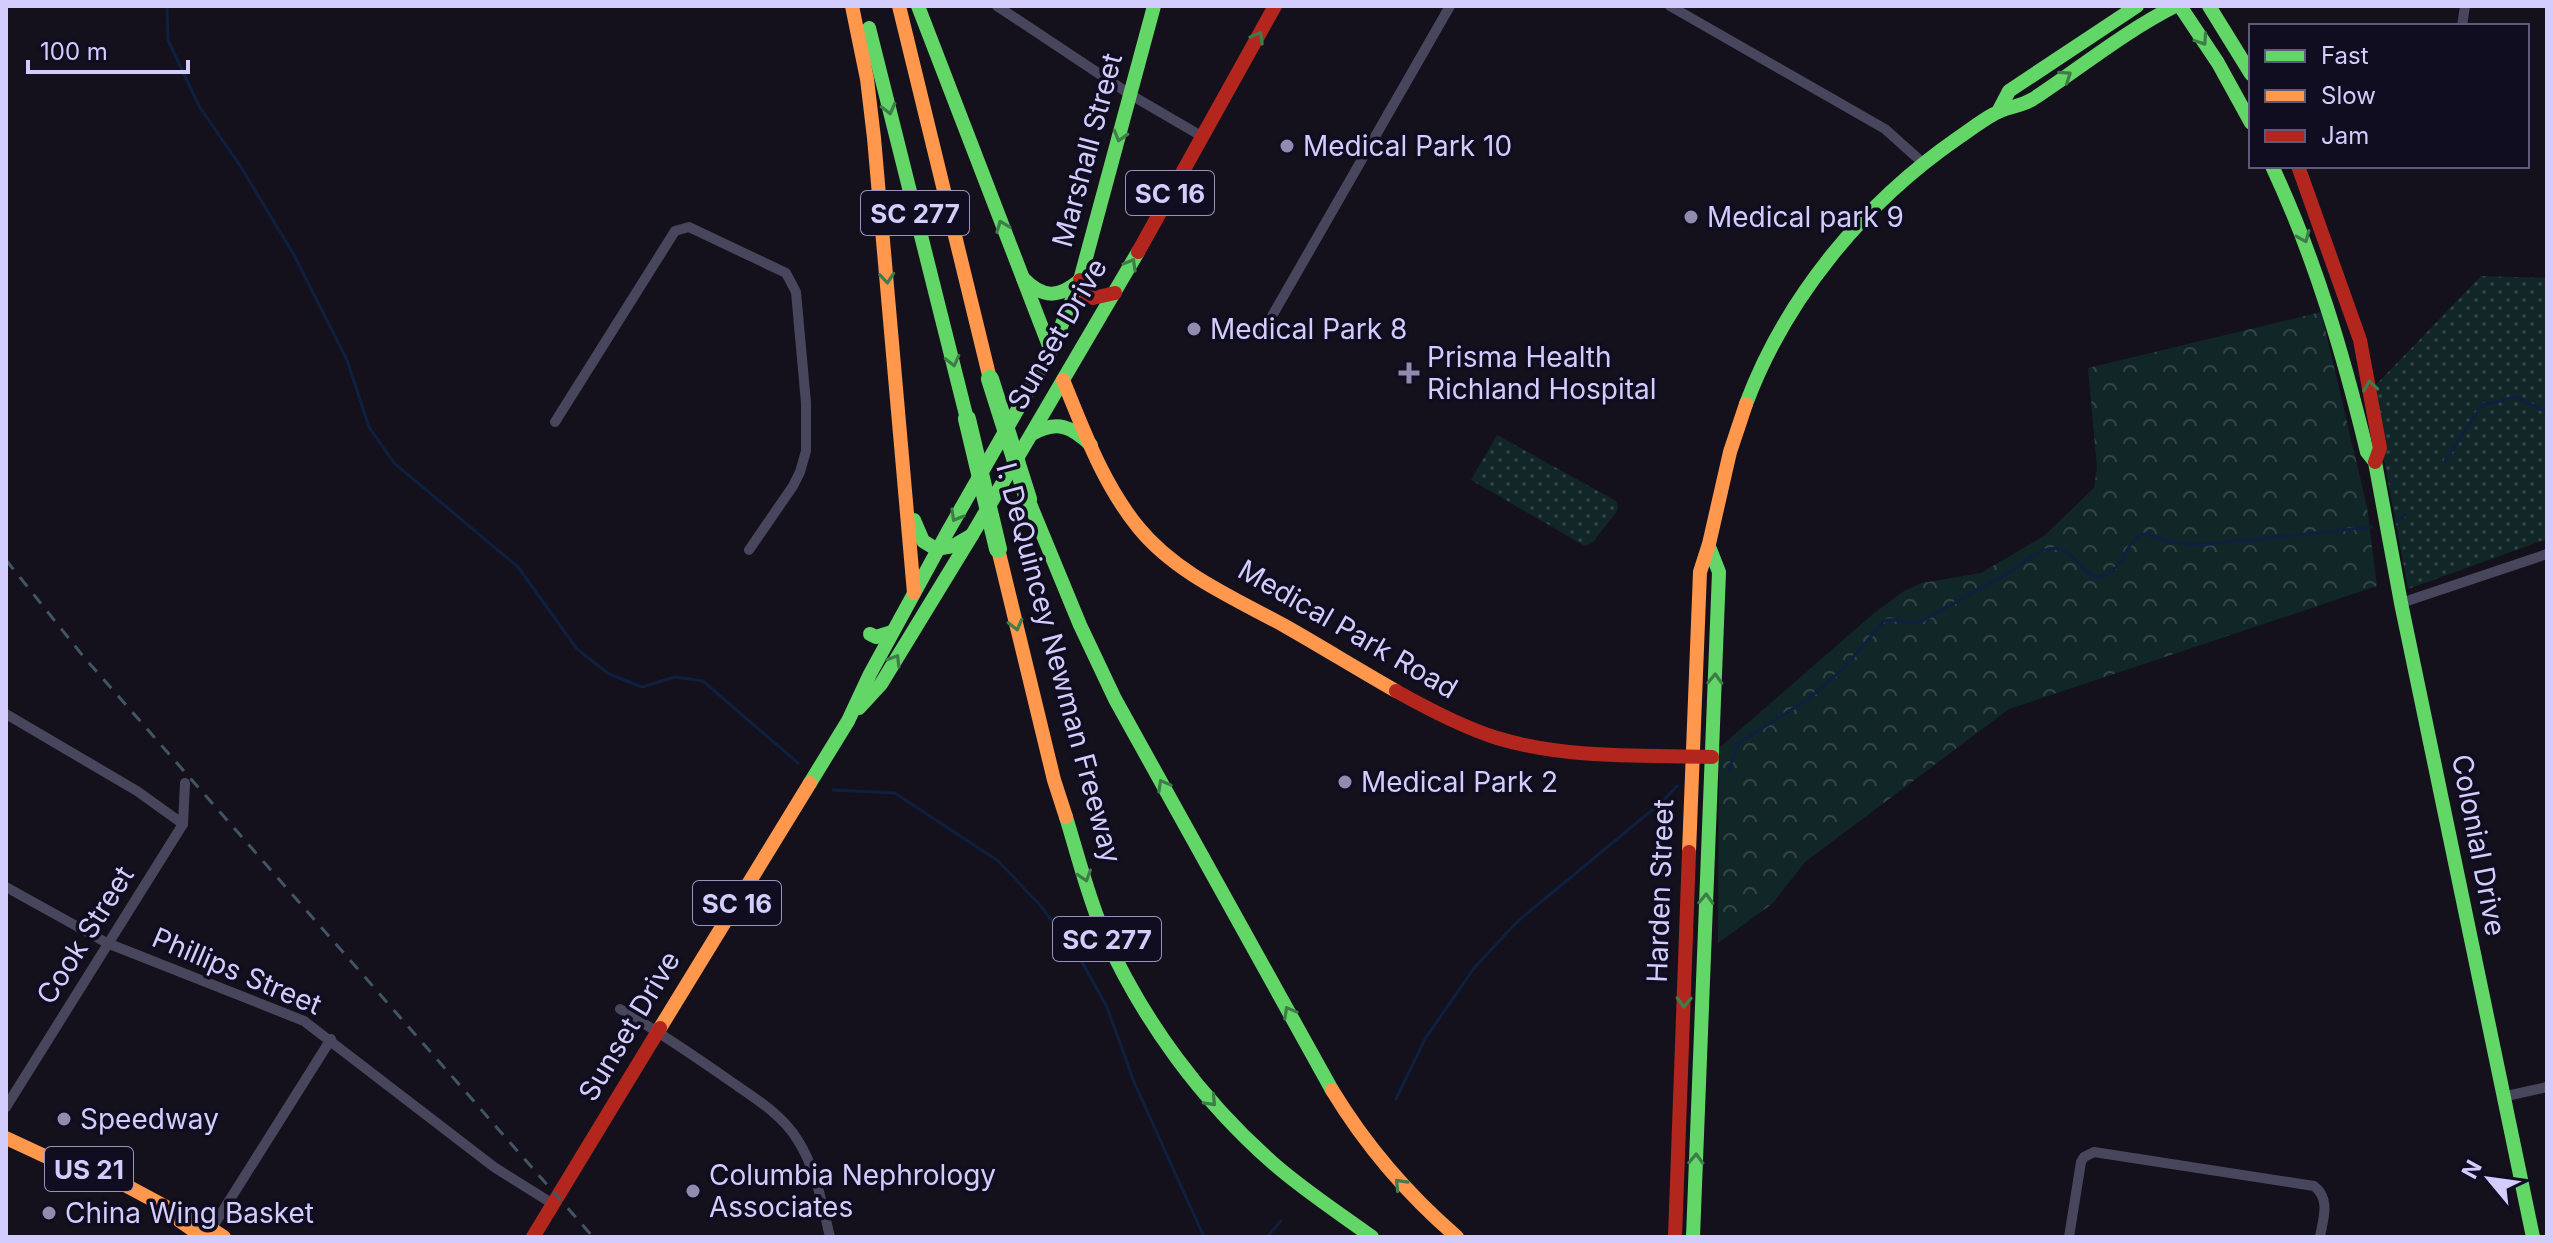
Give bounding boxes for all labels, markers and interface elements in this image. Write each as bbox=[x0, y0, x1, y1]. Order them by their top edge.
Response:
scale bar bbox=[28, 24, 188, 74]
legend bbox=[2249, 24, 2529, 168]
one-way arrow bbox=[1248, 31, 1263, 45]
one-way arrow bbox=[2193, 31, 2208, 45]
text: 100 m bbox=[40, 37, 108, 66]
text: Fast bbox=[2321, 41, 2369, 70]
street label: Marshall Street bbox=[1045, 49, 1129, 251]
one-way arrow bbox=[2057, 71, 2071, 86]
text: Slow bbox=[2321, 81, 2376, 110]
one-way arrow bbox=[880, 101, 897, 115]
text: Jam bbox=[2321, 121, 2369, 150]
one-way arrow bbox=[1113, 128, 1129, 142]
place label: Medical Park 10 bbox=[1303, 129, 1512, 163]
marker: Medical Park 10 bbox=[1278, 137, 1296, 155]
road number: SC 16 bbox=[1126, 171, 1214, 215]
road number: SC 277 bbox=[861, 191, 969, 235]
place label: Medical park 9 bbox=[1707, 200, 1904, 234]
marker: Medical park 9 bbox=[1682, 208, 1700, 226]
one-way arrow bbox=[995, 220, 1012, 234]
one-way arrow bbox=[2294, 229, 2310, 243]
street label: Sunset Drive bbox=[1000, 252, 1114, 416]
one-way arrow bbox=[1121, 258, 1137, 273]
one-way arrow bbox=[878, 271, 895, 284]
place label: Medical Park 8 bbox=[1210, 312, 1407, 346]
marker: Medical Park 8 bbox=[1185, 320, 1203, 338]
place label: Prisma Health Richland Hospital bbox=[1427, 340, 1657, 406]
one-way arrow bbox=[943, 353, 960, 367]
marker: Prisma Health Richland Hospital bbox=[1398, 362, 1420, 384]
one-way arrow bbox=[2362, 379, 2379, 393]
street label: I. DeQuincey Newman Freeway bbox=[989, 459, 1129, 867]
one-way arrow bbox=[950, 507, 966, 522]
street label: Medical Park Road bbox=[1232, 552, 1464, 706]
one-way arrow bbox=[1007, 618, 1024, 632]
one-way arrow bbox=[886, 654, 901, 669]
one-way arrow bbox=[1706, 672, 1723, 685]
street label: Colonial Drive bbox=[2445, 751, 2513, 939]
place label: Medical Park 2 bbox=[1361, 765, 1558, 799]
marker: Medical Park 2 bbox=[1336, 773, 1354, 791]
one-way arrow bbox=[1157, 779, 1173, 794]
street label: Harden Street bbox=[1640, 799, 1680, 983]
street label: Cook Street bbox=[29, 860, 141, 1010]
one-way arrow bbox=[1076, 869, 1092, 882]
road number: SC 16 bbox=[693, 881, 781, 925]
one-way arrow bbox=[1698, 892, 1715, 905]
road number: SC 277 bbox=[1053, 917, 1161, 961]
street label: Phillips Street bbox=[147, 920, 327, 1022]
street label: Sunset Drive bbox=[571, 945, 687, 1107]
one-way arrow bbox=[1675, 996, 1692, 1009]
one-way arrow bbox=[1283, 1007, 1299, 1021]
one-way arrow bbox=[1201, 1092, 1216, 1106]
place label: Speedway bbox=[80, 1102, 219, 1136]
marker: Speedway bbox=[55, 1110, 73, 1128]
north arrow bbox=[2449, 1139, 2529, 1219]
road number: US 21 bbox=[45, 1147, 133, 1191]
one-way arrow bbox=[1688, 1152, 1705, 1165]
text: N bbox=[2456, 1156, 2487, 1183]
place label: Columbia Nephrology Associates bbox=[709, 1158, 996, 1224]
one-way arrow bbox=[1396, 1178, 1410, 1193]
marker: Columbia Nephrology Associates bbox=[684, 1182, 702, 1200]
place label: China Wing Basket bbox=[65, 1196, 314, 1230]
marker: China Wing Basket bbox=[40, 1204, 58, 1222]

